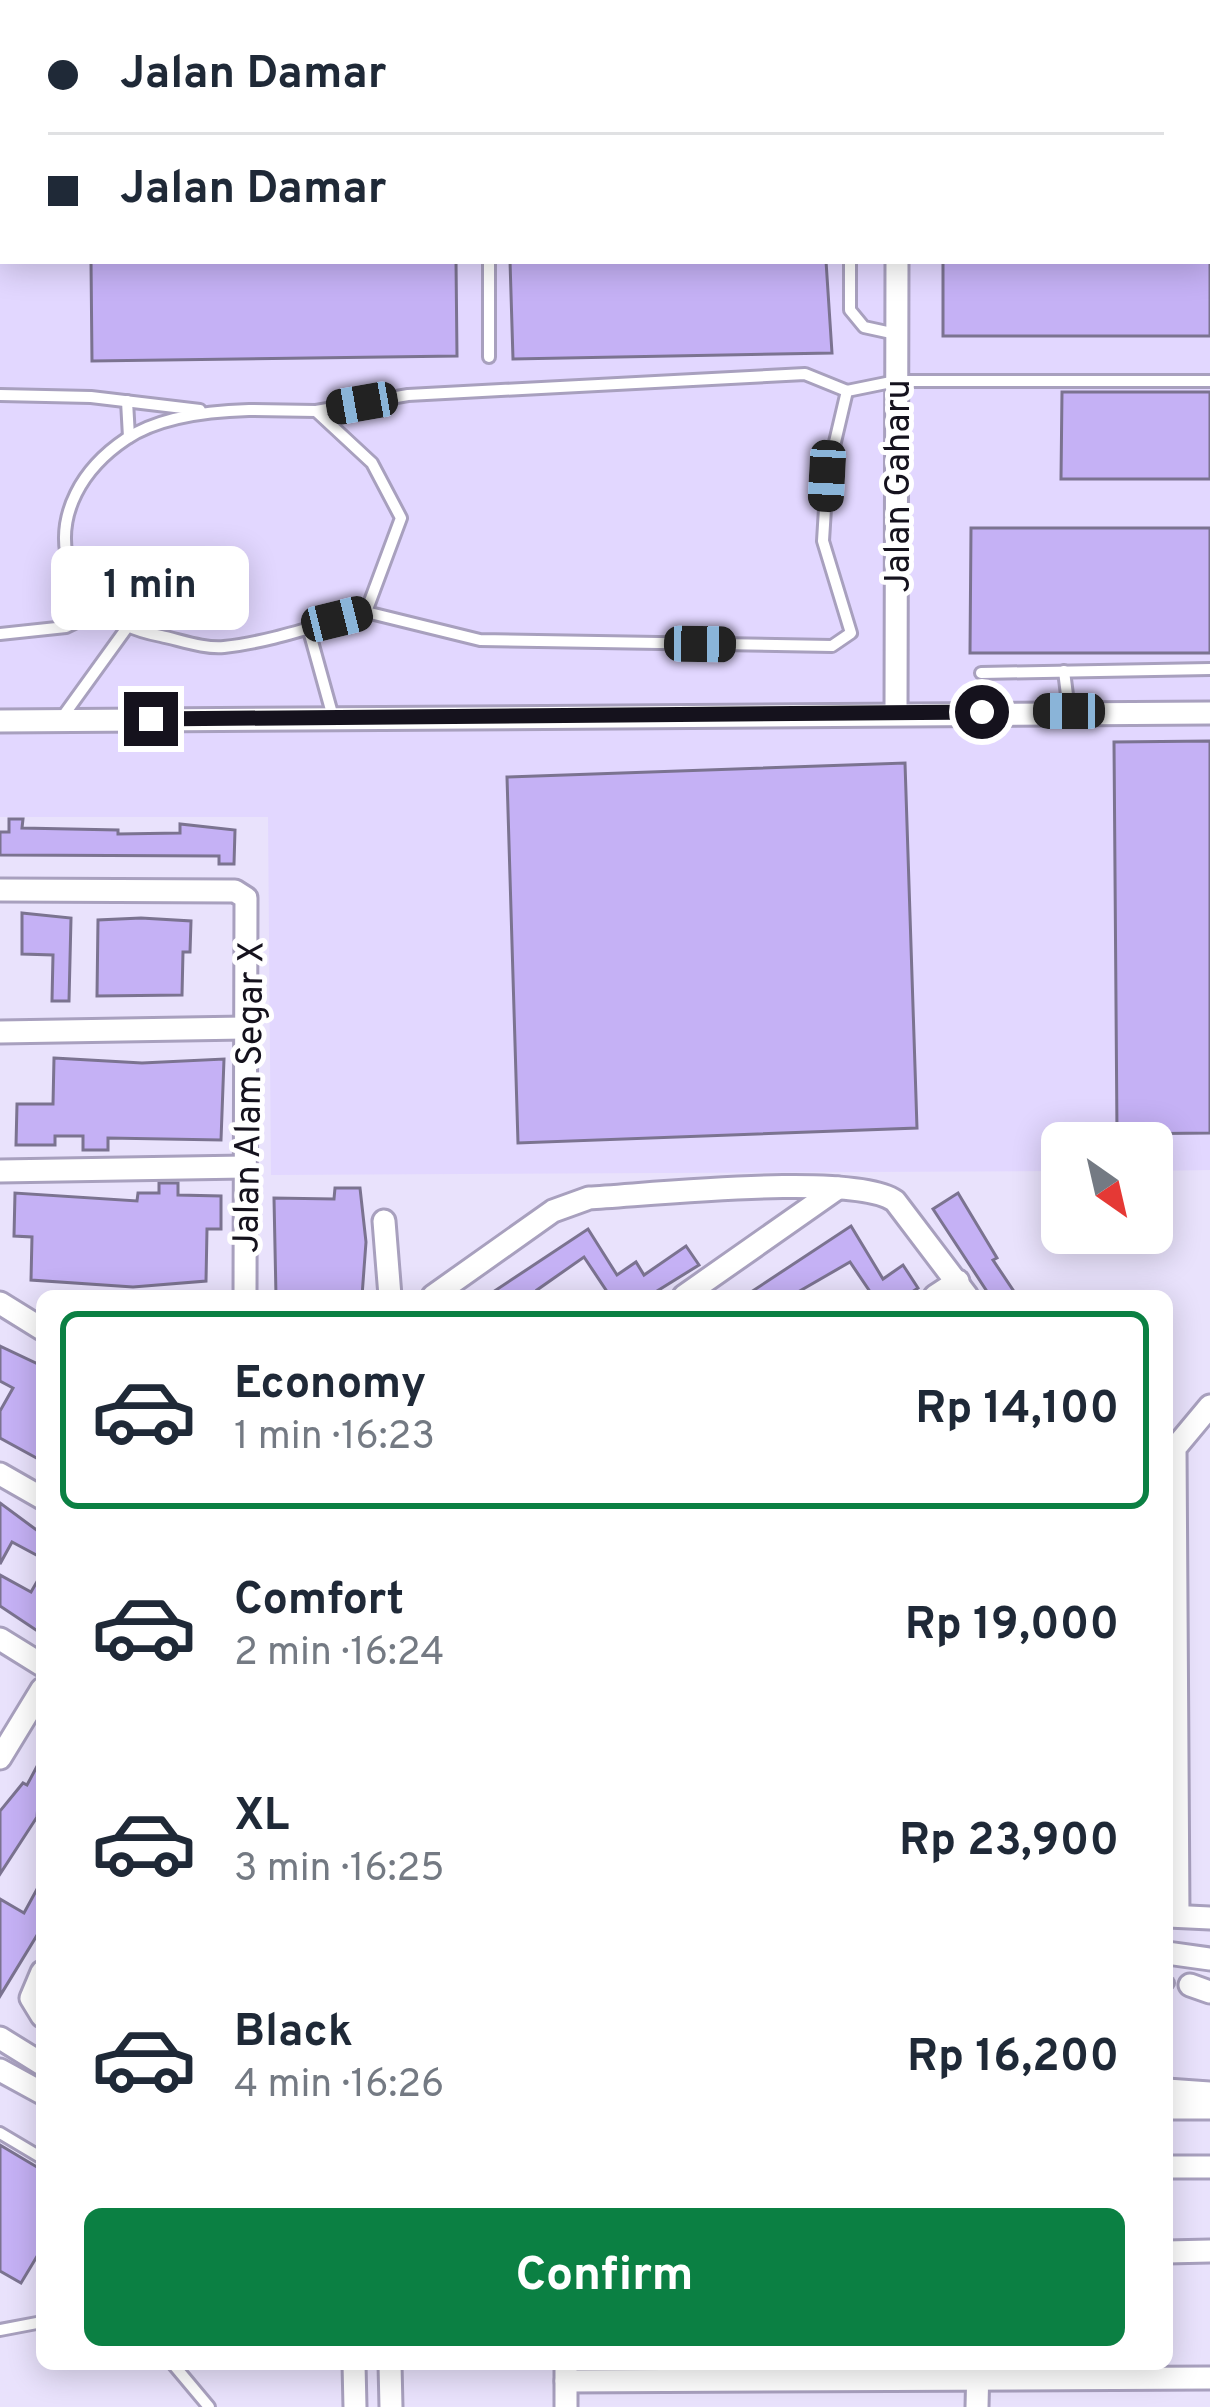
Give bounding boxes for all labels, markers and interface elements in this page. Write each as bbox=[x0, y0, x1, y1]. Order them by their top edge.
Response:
text: Jalan Damar bbox=[120, 47, 386, 104]
text: Jalan Damar bbox=[120, 162, 386, 219]
car bbox=[323, 379, 401, 427]
street label: Jalan Gaharu bbox=[877, 379, 923, 593]
car bbox=[807, 439, 847, 513]
callout: 1 min bbox=[52, 545, 250, 629]
text: 1 min bbox=[103, 563, 197, 612]
car bbox=[298, 593, 376, 645]
car bbox=[664, 625, 736, 663]
route start bbox=[955, 685, 1009, 739]
route end bbox=[124, 692, 178, 746]
car bbox=[1033, 693, 1105, 729]
street label: Jalan Alam Segar X bbox=[225, 941, 277, 1253]
north arrow bbox=[1041, 1122, 1173, 1254]
map controls bbox=[1041, 1122, 1173, 1254]
icon: car bbox=[90, 1356, 198, 1464]
text: Economy bbox=[234, 1357, 426, 1414]
text: Rp 14,100 bbox=[915, 1382, 1119, 1439]
text: 1 min · 16:23 bbox=[234, 1414, 435, 1463]
icon: car bbox=[90, 1572, 198, 1680]
text: Comfort bbox=[234, 1573, 404, 1630]
text: Rp 19,000 bbox=[905, 1598, 1119, 1655]
text: 2 min · 16:24 bbox=[234, 1630, 445, 1679]
icon: car bbox=[90, 1788, 198, 1896]
text: XL bbox=[234, 1789, 289, 1846]
text: Rp 23,900 bbox=[899, 1814, 1119, 1871]
text: 3 min · 16:25 bbox=[234, 1846, 445, 1895]
icon: car bbox=[90, 2004, 198, 2112]
text: Black bbox=[234, 2005, 353, 2062]
text: Rp 16,200 bbox=[907, 2030, 1119, 2087]
text: 4 min · 16:26 bbox=[234, 2062, 444, 2111]
button: Confirm bbox=[84, 2208, 1125, 2346]

